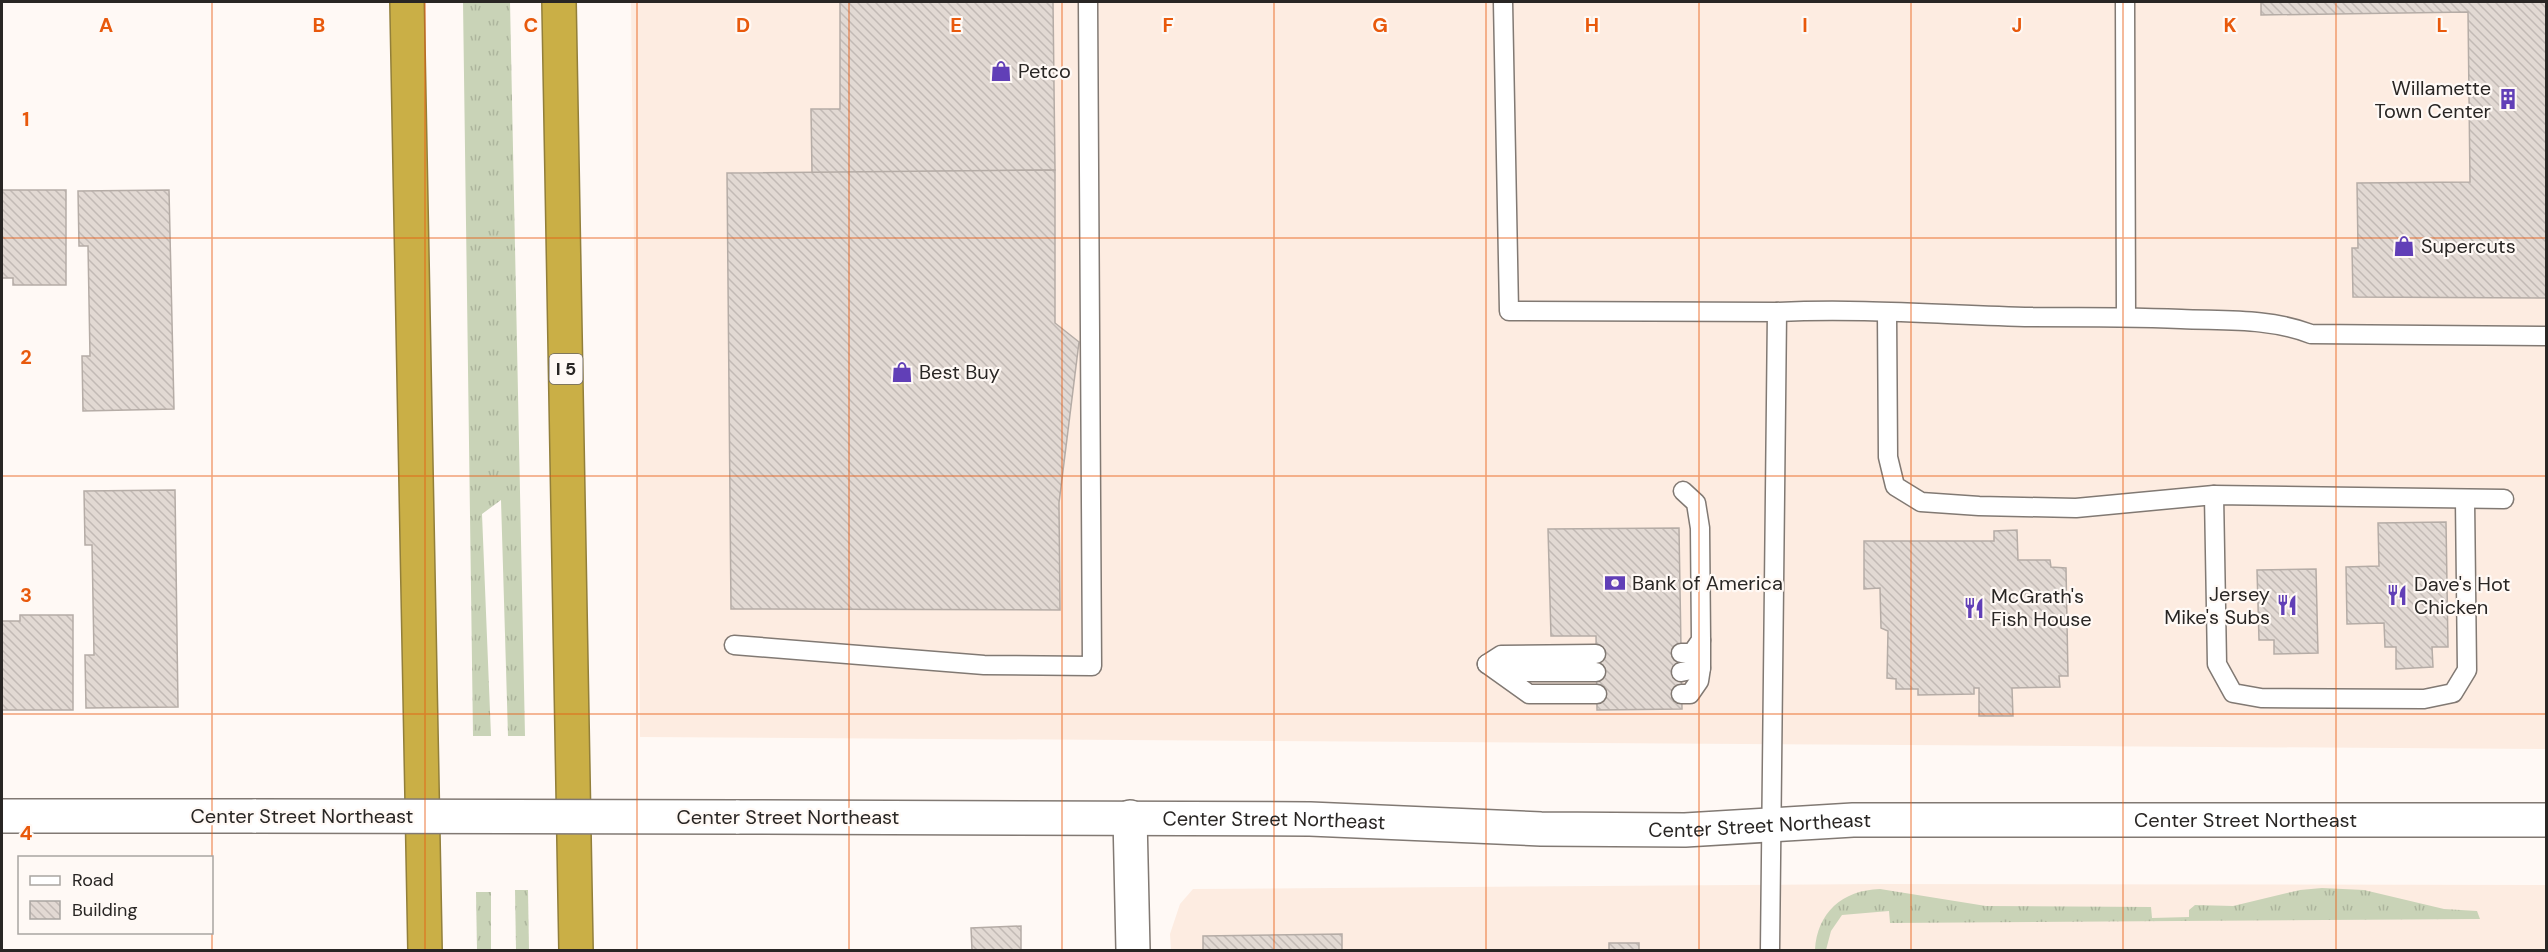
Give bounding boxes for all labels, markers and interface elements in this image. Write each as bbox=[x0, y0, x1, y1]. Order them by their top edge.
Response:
text: A bbox=[99, 12, 113, 38]
text: B bbox=[313, 12, 325, 38]
text: C bbox=[524, 12, 538, 38]
text: D bbox=[736, 12, 750, 38]
text: E bbox=[950, 12, 962, 38]
text: F bbox=[1162, 12, 1174, 38]
text: G bbox=[1372, 12, 1388, 38]
text: H bbox=[1585, 12, 1599, 38]
text: I bbox=[1802, 12, 1808, 38]
text: J bbox=[2012, 12, 2022, 38]
text: K bbox=[2223, 12, 2237, 38]
text: L bbox=[2436, 12, 2448, 38]
place label: Petco bbox=[1018, 58, 1071, 84]
shop icon: Petco bbox=[989, 59, 1013, 83]
place label: Willamette Town Center bbox=[2375, 75, 2491, 124]
building icon: Willamette Town Center bbox=[2496, 87, 2520, 111]
text: 1 bbox=[22, 106, 30, 132]
place label: Supercuts bbox=[2421, 233, 2516, 259]
shop icon: Supercuts bbox=[2392, 234, 2416, 258]
text: 2 bbox=[20, 344, 32, 370]
road number: I 5 bbox=[550, 354, 582, 384]
place label: Best Buy bbox=[919, 359, 1000, 385]
shop icon: Best Buy bbox=[890, 360, 914, 384]
place label: Bank of America bbox=[1632, 570, 1783, 596]
bank icon: Bank of America bbox=[1603, 571, 1627, 595]
place label: Dave's Hot Chicken bbox=[2414, 571, 2510, 620]
place label: Jersey Mike's Subs bbox=[2164, 581, 2270, 630]
text: 3 bbox=[20, 582, 32, 608]
place label: McGrath's Fish House bbox=[1991, 583, 2092, 632]
restaurant icon: Dave's Hot Chicken bbox=[2385, 583, 2409, 607]
restaurant icon: Jersey Mike's Subs bbox=[2275, 593, 2299, 617]
restaurant icon: McGrath's Fish House bbox=[1962, 596, 1986, 620]
street label: Center Street Northeast bbox=[191, 803, 414, 829]
street label: Center Street Northeast bbox=[677, 804, 900, 830]
street label: Center Street Northeast bbox=[1162, 805, 1386, 835]
street label: Center Street Northeast bbox=[1648, 807, 1871, 843]
street label: Center Street Northeast bbox=[2134, 807, 2357, 833]
text: 4 bbox=[20, 820, 33, 846]
legend bbox=[18, 856, 213, 934]
text: Road bbox=[72, 868, 114, 892]
text: Building bbox=[72, 898, 137, 922]

